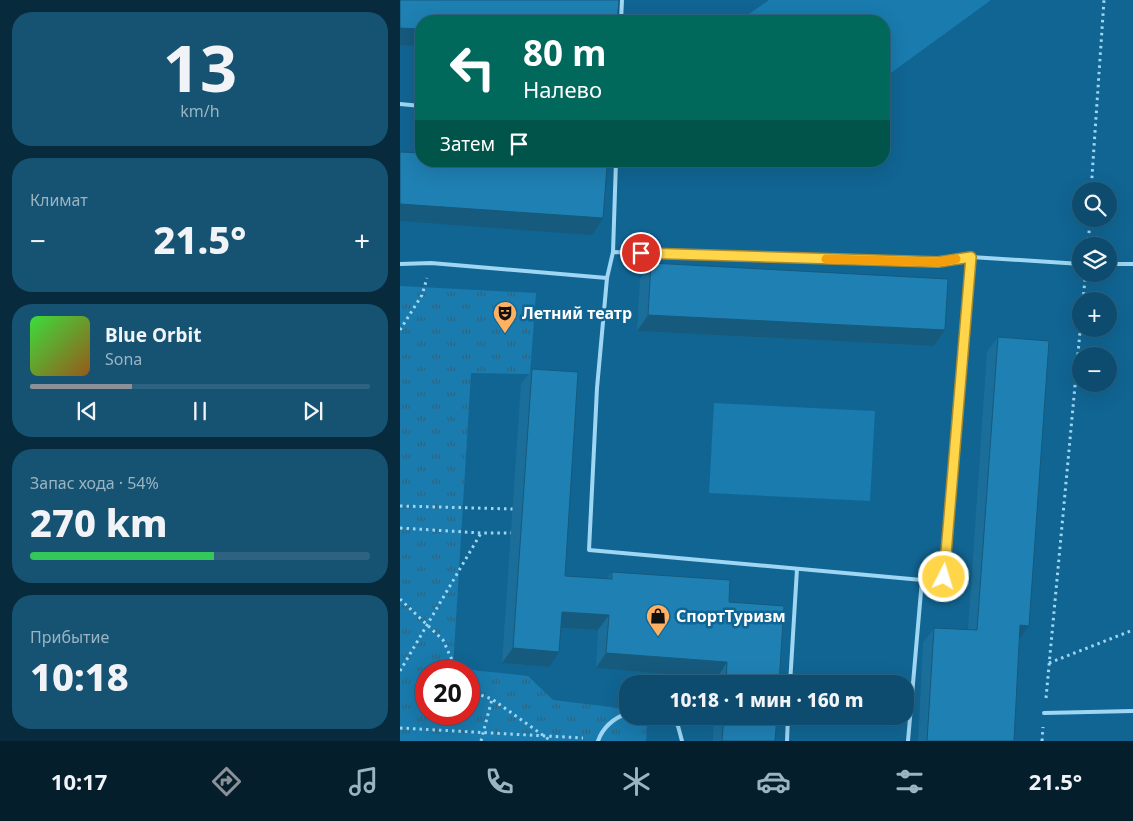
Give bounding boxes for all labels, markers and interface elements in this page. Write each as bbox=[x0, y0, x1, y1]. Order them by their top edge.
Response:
text: 13 bbox=[163, 23, 237, 111]
text: 80 m bbox=[523, 29, 606, 76]
icon: left bbox=[440, 35, 505, 100]
text: Налево bbox=[523, 74, 602, 104]
text: km/h bbox=[180, 100, 220, 122]
icon: arrive bbox=[505, 130, 533, 158]
text: Затем bbox=[440, 131, 495, 157]
map controls bbox=[1072, 182, 1117, 392]
button: search bbox=[1072, 182, 1117, 227]
text: Климат bbox=[30, 189, 88, 211]
text: 21.5° bbox=[154, 213, 246, 265]
text: − bbox=[30, 221, 46, 259]
text: + bbox=[354, 221, 370, 259]
pin bbox=[620, 232, 662, 274]
button: layers bbox=[1072, 237, 1117, 282]
icon: arrive bbox=[627, 239, 655, 267]
button: + bbox=[1072, 292, 1117, 337]
theatre icon: Летний театр bbox=[492, 300, 518, 334]
place label: Летний театр bbox=[522, 302, 632, 324]
text: Blue Orbit bbox=[105, 322, 201, 348]
button: − bbox=[1072, 347, 1117, 392]
text: Sona bbox=[105, 348, 142, 370]
icon: previous bbox=[73, 397, 101, 425]
icon: pause bbox=[186, 397, 214, 425]
icon: next bbox=[299, 397, 327, 425]
text: Запас хода · 54% bbox=[30, 472, 159, 494]
text: 270 km bbox=[30, 496, 168, 548]
position arrow bbox=[917, 550, 969, 602]
shop icon: СпортТуризм bbox=[645, 603, 671, 637]
place label: СпортТуризм bbox=[676, 605, 786, 627]
text: Прибытие bbox=[30, 626, 109, 648]
text: 10:18 bbox=[30, 650, 129, 702]
speed limit sign: 20 bbox=[415, 660, 480, 725]
text: 10:18 · 1 мин · 160 m bbox=[670, 687, 863, 713]
icon: directions bbox=[209, 764, 244, 799]
icon: music bbox=[346, 764, 381, 799]
icon: phone bbox=[482, 764, 517, 799]
icon: climate bbox=[619, 764, 654, 799]
icon: car bbox=[756, 764, 791, 799]
icon: filters bbox=[892, 764, 927, 799]
text: 10:17 bbox=[51, 766, 107, 796]
text: 21.5° bbox=[1029, 766, 1082, 796]

